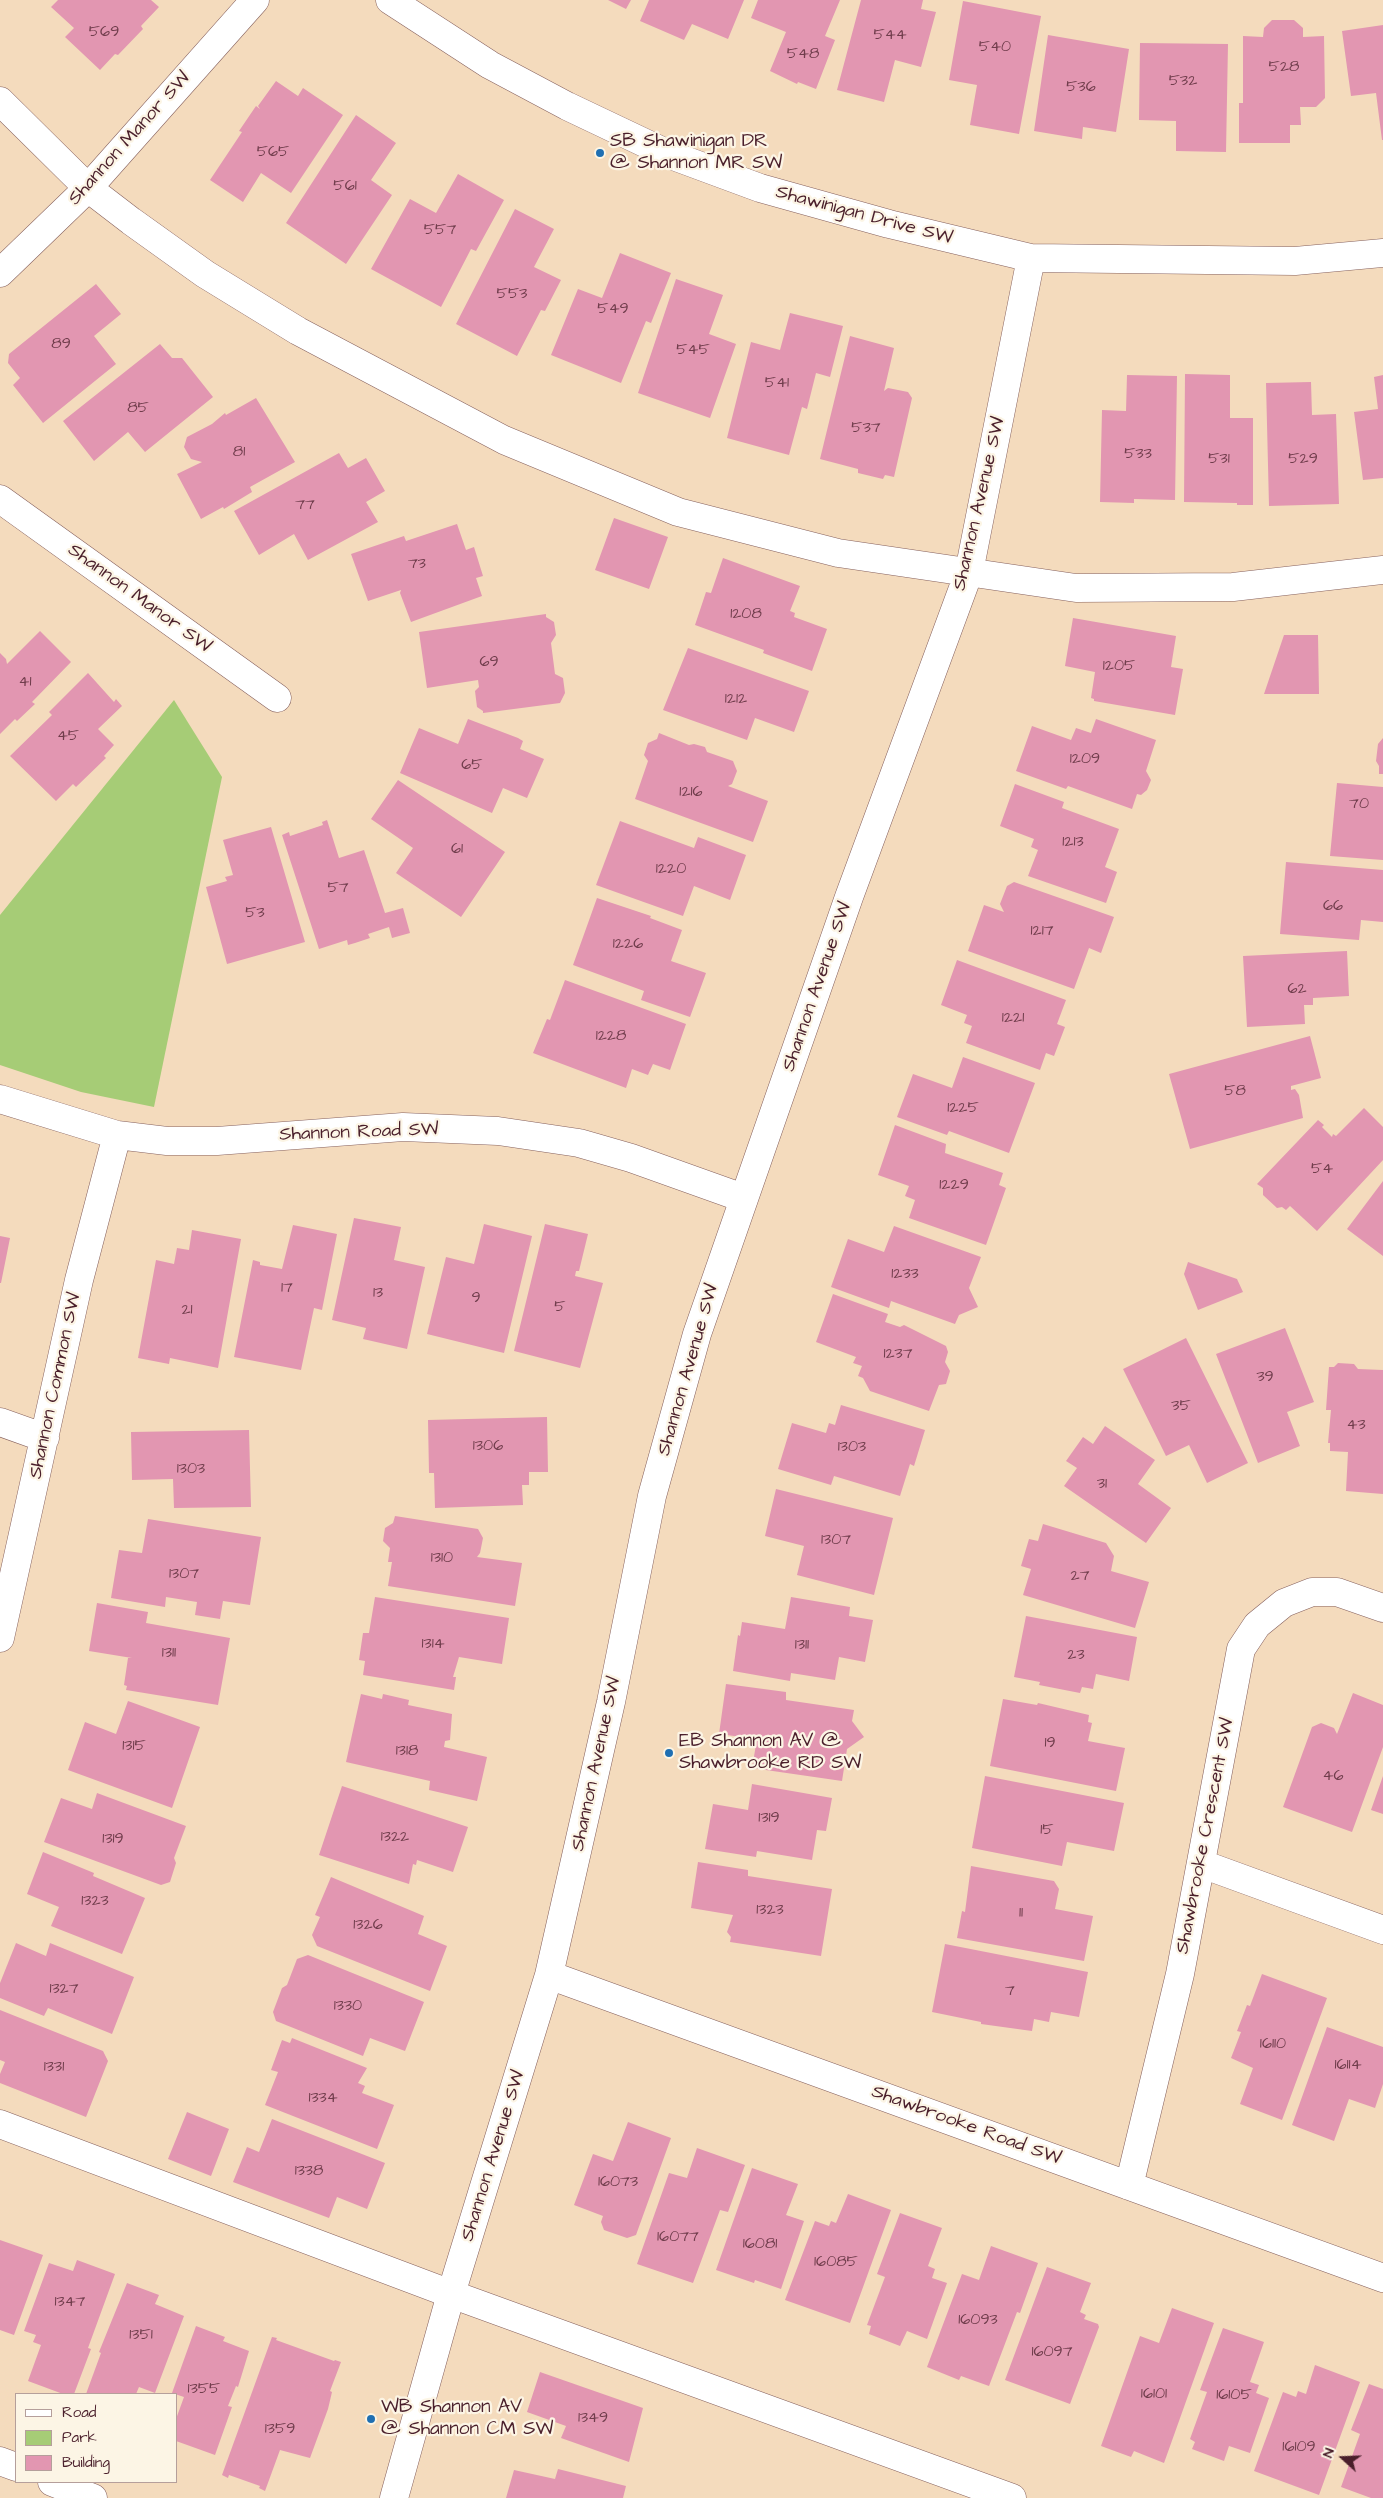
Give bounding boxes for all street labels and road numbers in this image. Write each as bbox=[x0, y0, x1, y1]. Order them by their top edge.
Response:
street label: Shannon Manor SW bbox=[64, 68, 196, 210]
street label: Shawinigan Drive SW bbox=[773, 181, 955, 251]
street label: Shannon Avenue SW bbox=[949, 415, 1011, 593]
street label: Shannon Manor SW bbox=[63, 539, 215, 659]
street label: Shannon Avenue SW bbox=[778, 899, 858, 1075]
street label: Shannon Road SW bbox=[279, 1119, 439, 1147]
street label: Shannon Avenue SW bbox=[654, 1282, 724, 1458]
street label: Shannon Common SW bbox=[25, 1291, 87, 1481]
street label: Shannon Avenue SW bbox=[567, 1675, 627, 1853]
street label: Shawbrooke Crescent SW bbox=[1172, 1716, 1240, 1956]
street label: Shannon Avenue SW bbox=[457, 2068, 531, 2244]
street label: Shawbrooke Road SW bbox=[868, 2081, 1064, 2171]

